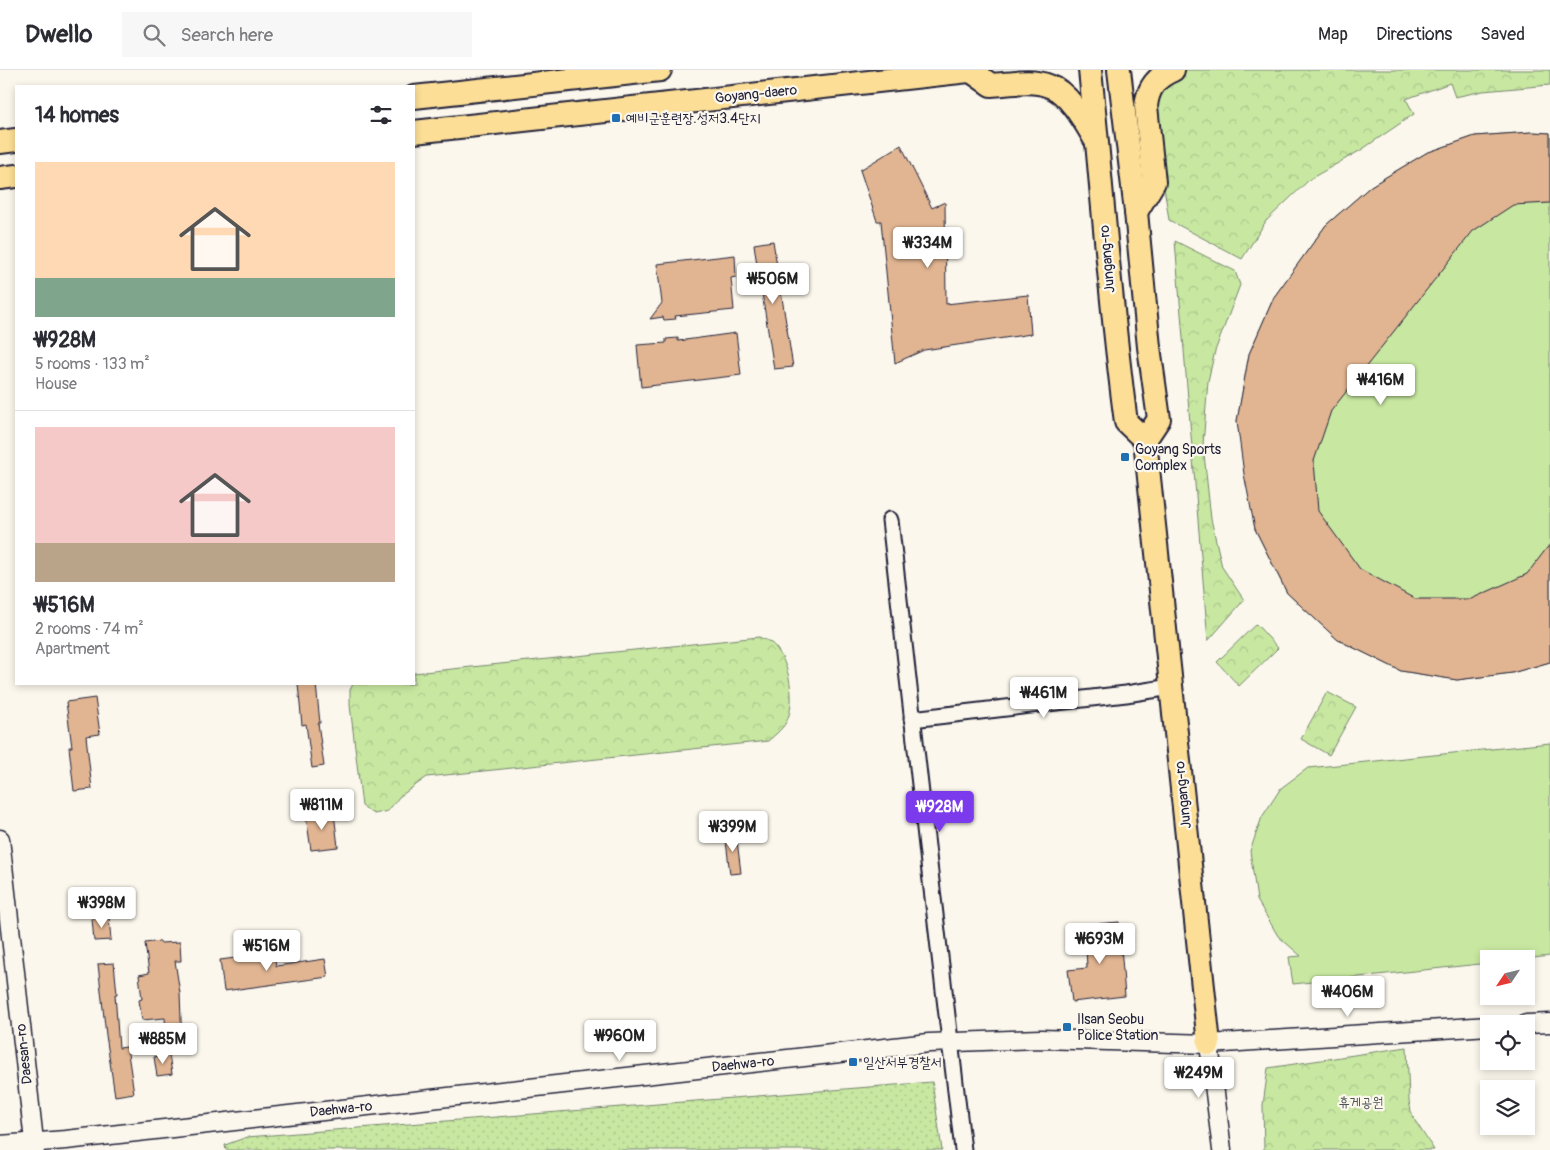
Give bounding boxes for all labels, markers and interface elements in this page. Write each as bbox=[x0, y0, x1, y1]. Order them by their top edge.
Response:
search box bbox=[122, 12, 472, 57]
text: Dwello bbox=[25, 20, 92, 49]
icon: search bbox=[140, 21, 168, 49]
text: Search here bbox=[180, 23, 273, 47]
text: Map bbox=[1318, 23, 1348, 46]
text: Directions bbox=[1376, 23, 1452, 46]
text: Saved bbox=[1480, 23, 1525, 46]
street label: Goyang-daero bbox=[714, 81, 798, 107]
icon: filters bbox=[367, 101, 395, 129]
text: 14 homes bbox=[35, 102, 119, 129]
place label: 예비군훈련장.성저3.4단지 bbox=[626, 110, 761, 127]
marker: 예비군훈련장.성저3.4단지 bbox=[610, 112, 622, 124]
icon: home bbox=[170, 194, 260, 284]
street label: Jungang-ro bbox=[1096, 224, 1118, 294]
pin: ₩334M bbox=[893, 226, 963, 269]
text: ₩334M bbox=[904, 233, 952, 253]
pin: ₩506M bbox=[738, 262, 808, 305]
text: ₩506M bbox=[748, 269, 798, 289]
text: ₩928M bbox=[35, 327, 96, 354]
text: 5 rooms · 133 m² bbox=[35, 354, 150, 374]
pin: ₩416M bbox=[1346, 364, 1416, 406]
text: ₩416M bbox=[1358, 370, 1404, 390]
text: House bbox=[35, 374, 77, 394]
place label: Goyang Sports Complex bbox=[1135, 441, 1222, 474]
marker: Goyang Sports Complex bbox=[1119, 451, 1131, 463]
icon: home bbox=[170, 460, 260, 550]
text: ₩516M bbox=[35, 592, 95, 619]
text: 2 rooms · 74 m² bbox=[35, 619, 144, 639]
text: Apartment bbox=[35, 639, 110, 659]
pin: ₩461M bbox=[1009, 676, 1079, 719]
text: ₩461M bbox=[1021, 683, 1067, 703]
street label: Jungang-ro bbox=[1171, 760, 1195, 830]
pin: ₩811M bbox=[287, 788, 357, 831]
pin: ₩928M bbox=[905, 790, 975, 833]
text: ₩811M bbox=[301, 795, 343, 815]
text: ₩928M bbox=[917, 797, 963, 817]
pin: ₩399M bbox=[698, 810, 768, 853]
text: ₩399M bbox=[710, 817, 756, 837]
pin: ₩398M bbox=[67, 886, 137, 929]
text: ₩398M bbox=[79, 893, 125, 913]
pin: ₩693M bbox=[1065, 922, 1135, 965]
text: ₩693M bbox=[1076, 929, 1124, 949]
pin: ₩516M bbox=[232, 930, 302, 972]
text: ₩516M bbox=[244, 936, 290, 956]
north arrow bbox=[1480, 950, 1535, 1005]
map controls bbox=[1480, 950, 1535, 1135]
pin: ₩406M bbox=[1313, 976, 1383, 1018]
text: ₩406M bbox=[1323, 982, 1373, 1002]
place label: Ilsan Seobu Police Station bbox=[1077, 1011, 1159, 1044]
button: locate bbox=[1480, 1015, 1535, 1070]
pin: ₩960M bbox=[585, 1020, 655, 1062]
marker: Ilsan Seobu Police Station bbox=[1061, 1021, 1073, 1033]
street label: Daesan-ro bbox=[12, 1022, 36, 1085]
pin: ₩885M bbox=[128, 1022, 198, 1065]
text: ₩960M bbox=[595, 1026, 645, 1046]
text: ₩885M bbox=[140, 1029, 186, 1049]
street label: Daehwa-ro bbox=[711, 1052, 776, 1076]
place label: 일산서부경찰서 bbox=[863, 1054, 942, 1071]
marker: 일산서부경찰서 bbox=[847, 1056, 859, 1068]
pin: ₩249M bbox=[1164, 1056, 1234, 1099]
text: ₩249M bbox=[1175, 1063, 1223, 1083]
button: layers bbox=[1480, 1080, 1535, 1135]
park label: 휴게공원 bbox=[1338, 1094, 1384, 1111]
street label: Daehwa-ro bbox=[309, 1097, 374, 1121]

